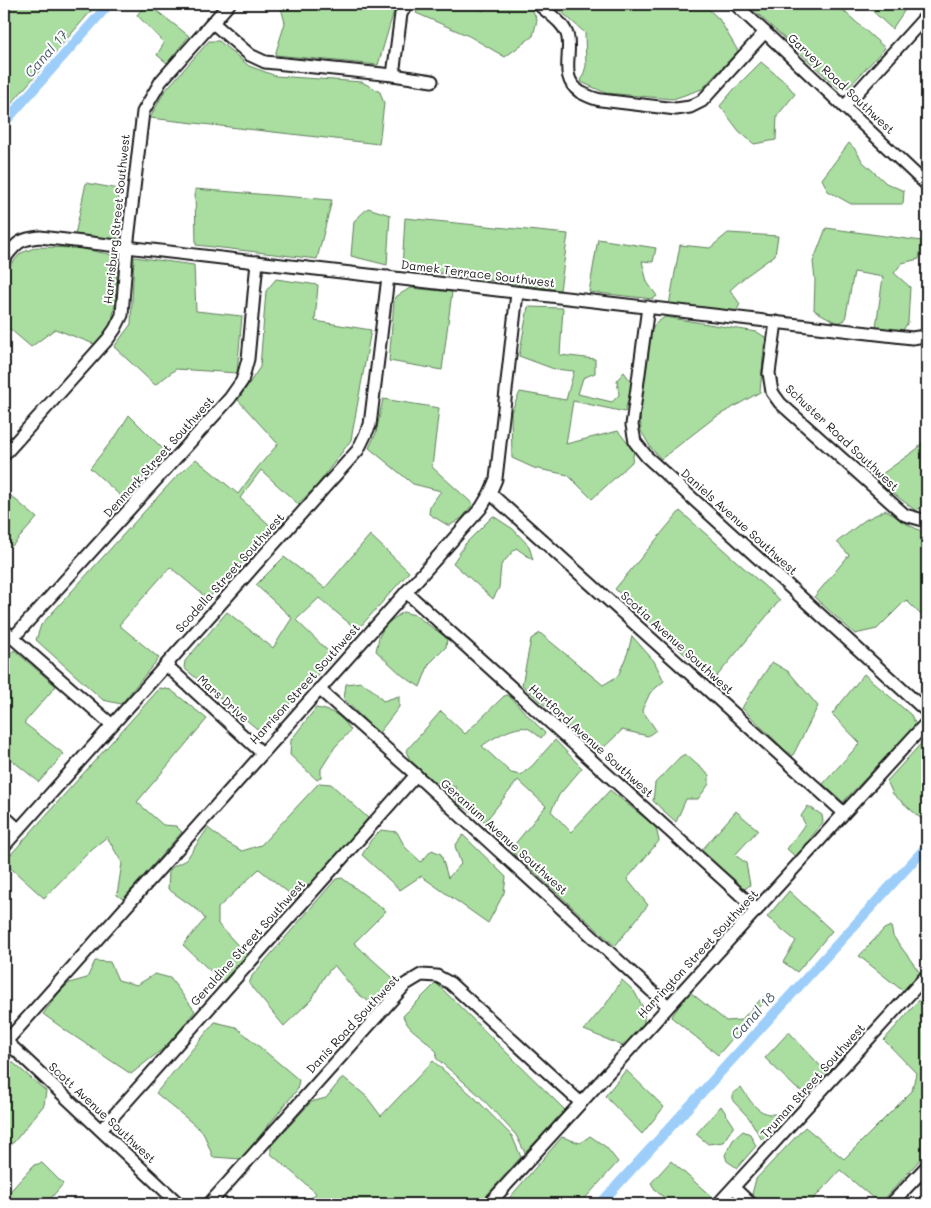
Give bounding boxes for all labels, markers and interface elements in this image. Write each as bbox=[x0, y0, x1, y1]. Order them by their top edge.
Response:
water label: Canal 17 bbox=[20, 26, 72, 82]
street label: Garvey Road Southwest bbox=[785, 30, 898, 137]
street label: Harrisburg Street Southwest bbox=[99, 133, 133, 305]
street label: Damek Terrace Southwest bbox=[400, 256, 556, 290]
street label: Schuster Road Southwest bbox=[783, 380, 903, 494]
street label: Denmark Street Southwest bbox=[99, 392, 217, 520]
street label: Daniels Avenue Southwest bbox=[678, 465, 801, 578]
street label: Scodella Street Southwest bbox=[171, 509, 287, 636]
street label: Scotia Avenue Southwest bbox=[618, 587, 738, 697]
street label: Harrison Street Southwest bbox=[246, 619, 363, 747]
street label: Mars Drive bbox=[194, 671, 253, 726]
street label: Hartford Avenue Southwest bbox=[526, 680, 657, 801]
street label: Geranium Avenue Southwest bbox=[438, 775, 572, 898]
street label: Geraldine Street Southwest bbox=[186, 876, 308, 1009]
street label: Harrington Street Southwest bbox=[633, 885, 761, 1021]
street label: Danis Road Southwest bbox=[302, 970, 402, 1076]
water label: Canal 18 bbox=[726, 988, 779, 1044]
street label: Truman Street Southwest bbox=[756, 1020, 868, 1141]
street label: Scott Avenue Southwest bbox=[46, 1058, 160, 1166]

